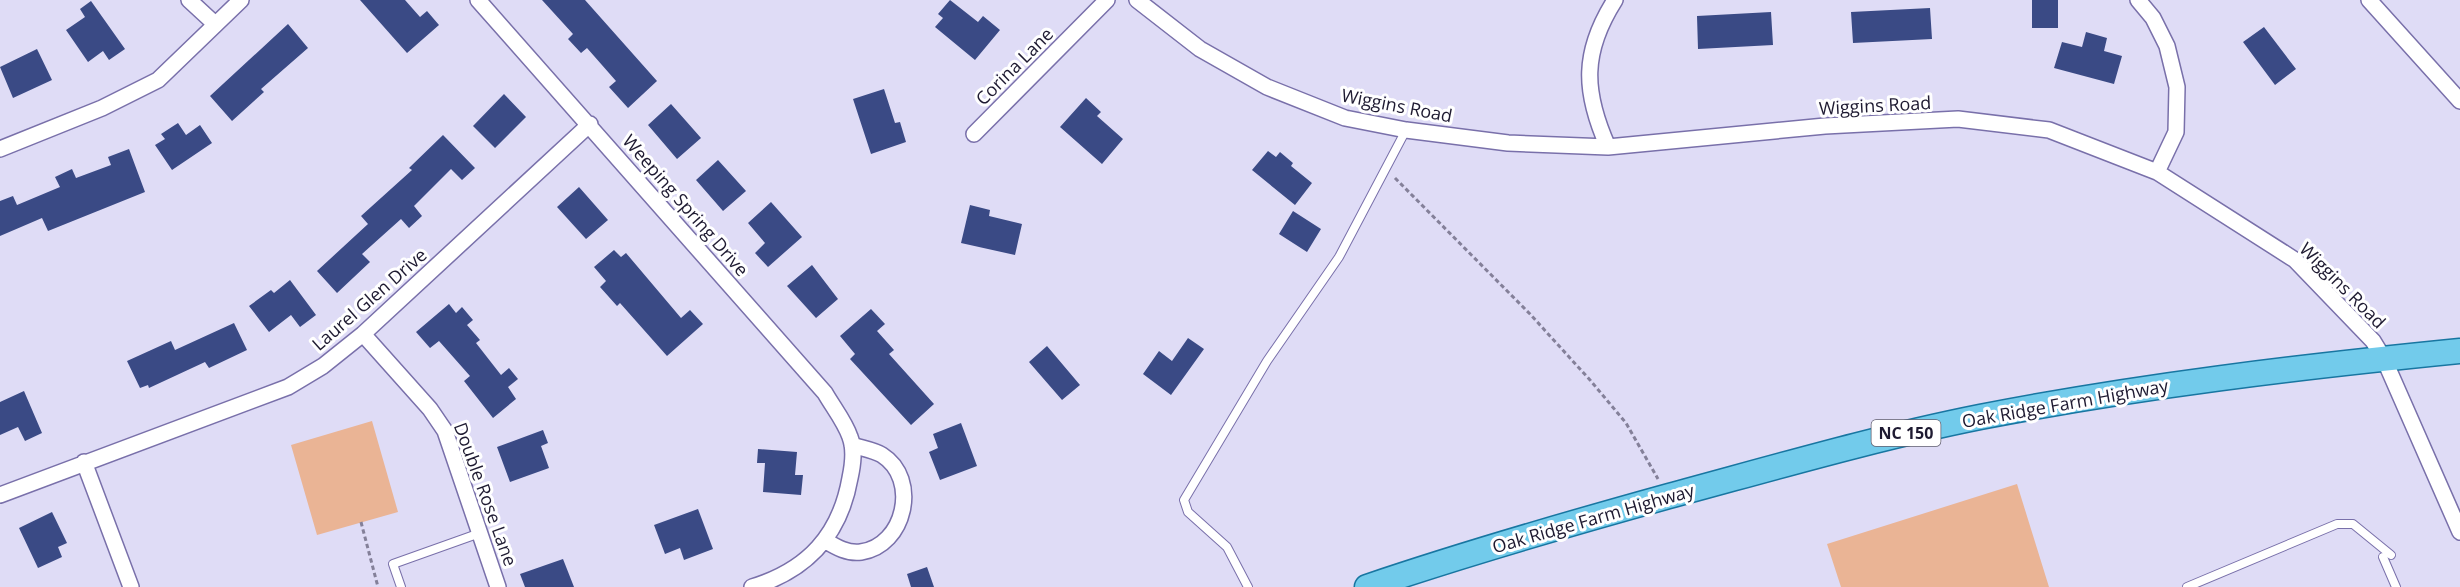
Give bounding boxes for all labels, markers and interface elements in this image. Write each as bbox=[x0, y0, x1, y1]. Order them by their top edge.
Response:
street label: Corina Lane bbox=[970, 22, 1058, 110]
street label: Wiggins Road bbox=[1339, 82, 1455, 128]
street label: Wiggins Road bbox=[1818, 90, 1932, 120]
street label: Weeping Spring Drive bbox=[618, 129, 754, 281]
street label: Wiggins Road bbox=[2295, 237, 2391, 333]
street label: Laurel Glen Drive bbox=[307, 242, 431, 356]
street label: Oak Ridge Farm Highway bbox=[1960, 373, 2171, 433]
street label: Double Rose Lane bbox=[449, 419, 523, 569]
road number: NC 150 bbox=[1872, 420, 1940, 446]
street label: Oak Ridge Farm Highway bbox=[1489, 477, 1698, 558]

